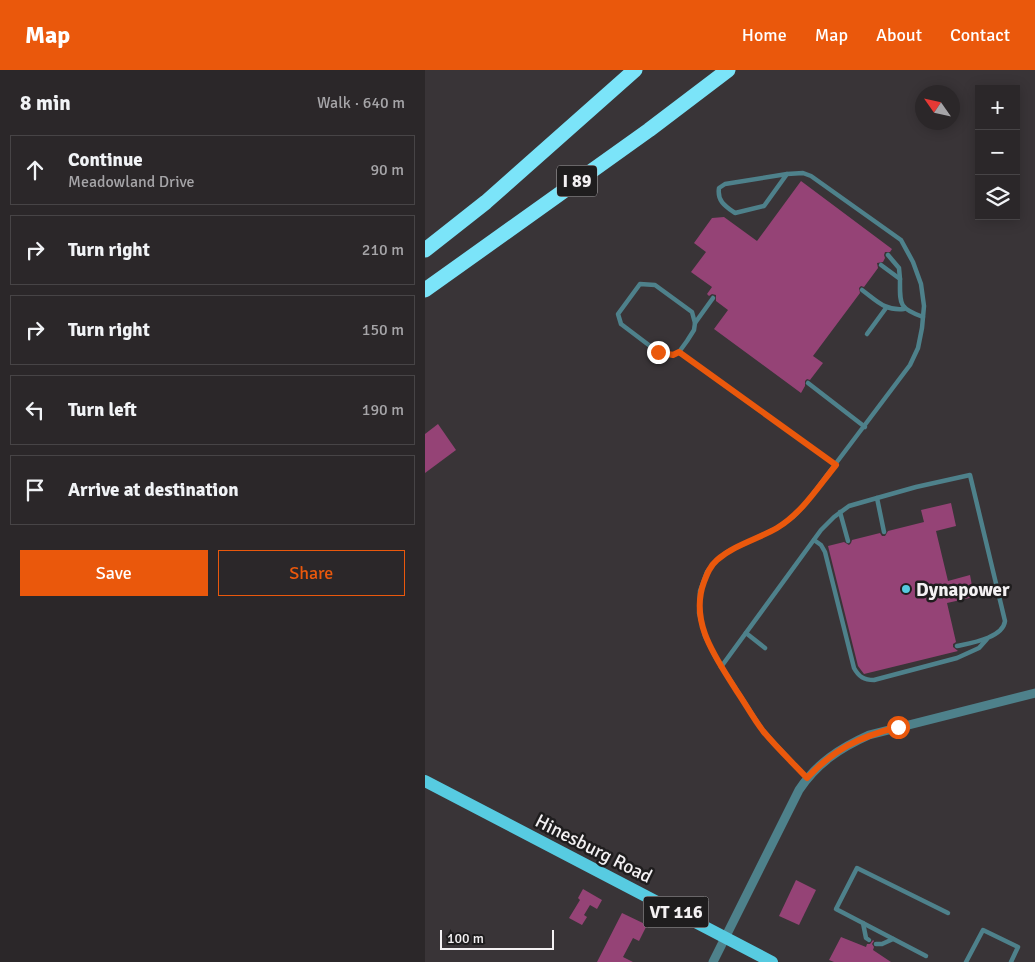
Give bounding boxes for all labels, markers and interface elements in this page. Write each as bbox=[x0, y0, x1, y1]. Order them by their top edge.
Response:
text: Map bbox=[25, 20, 70, 50]
text: Home bbox=[742, 24, 787, 46]
text: Map bbox=[815, 24, 848, 46]
text: About bbox=[876, 24, 922, 46]
text: Contact bbox=[950, 24, 1010, 46]
north arrow bbox=[915, 85, 960, 130]
map controls bbox=[975, 85, 1020, 220]
button: + bbox=[975, 85, 1020, 130]
text: 8 min bbox=[20, 90, 71, 116]
text: Walk · 640 m bbox=[317, 93, 405, 113]
button: − bbox=[975, 130, 1020, 175]
text: Continue bbox=[68, 148, 143, 172]
icon: ahead bbox=[21, 156, 49, 184]
text: 90 m bbox=[370, 160, 404, 180]
road number: I 89 bbox=[557, 165, 597, 196]
text: Meadowland Drive bbox=[68, 172, 195, 192]
button: layers bbox=[975, 175, 1020, 220]
icon: right bbox=[21, 236, 49, 264]
text: Turn right bbox=[68, 238, 150, 262]
text: 210 m bbox=[362, 240, 404, 260]
icon: right bbox=[21, 316, 49, 344]
text: Turn right bbox=[68, 318, 150, 342]
text: 150 m bbox=[362, 320, 404, 340]
route end bbox=[647, 341, 670, 364]
icon: left bbox=[21, 396, 49, 424]
text: Turn left bbox=[68, 398, 137, 422]
text: 190 m bbox=[362, 400, 404, 420]
icon: arrive bbox=[21, 476, 49, 504]
text: Arrive at destination bbox=[68, 478, 239, 502]
button: Save bbox=[20, 550, 208, 596]
button: Share bbox=[218, 550, 405, 596]
place label: Dynapower bbox=[916, 578, 1010, 602]
marker: Dynapower bbox=[900, 583, 912, 595]
route start bbox=[887, 716, 910, 739]
street label: Hinesburg Road bbox=[531, 809, 656, 889]
road number: VT 116 bbox=[643, 896, 709, 928]
scale bar bbox=[440, 927, 554, 950]
text: 100 m bbox=[447, 930, 484, 947]

